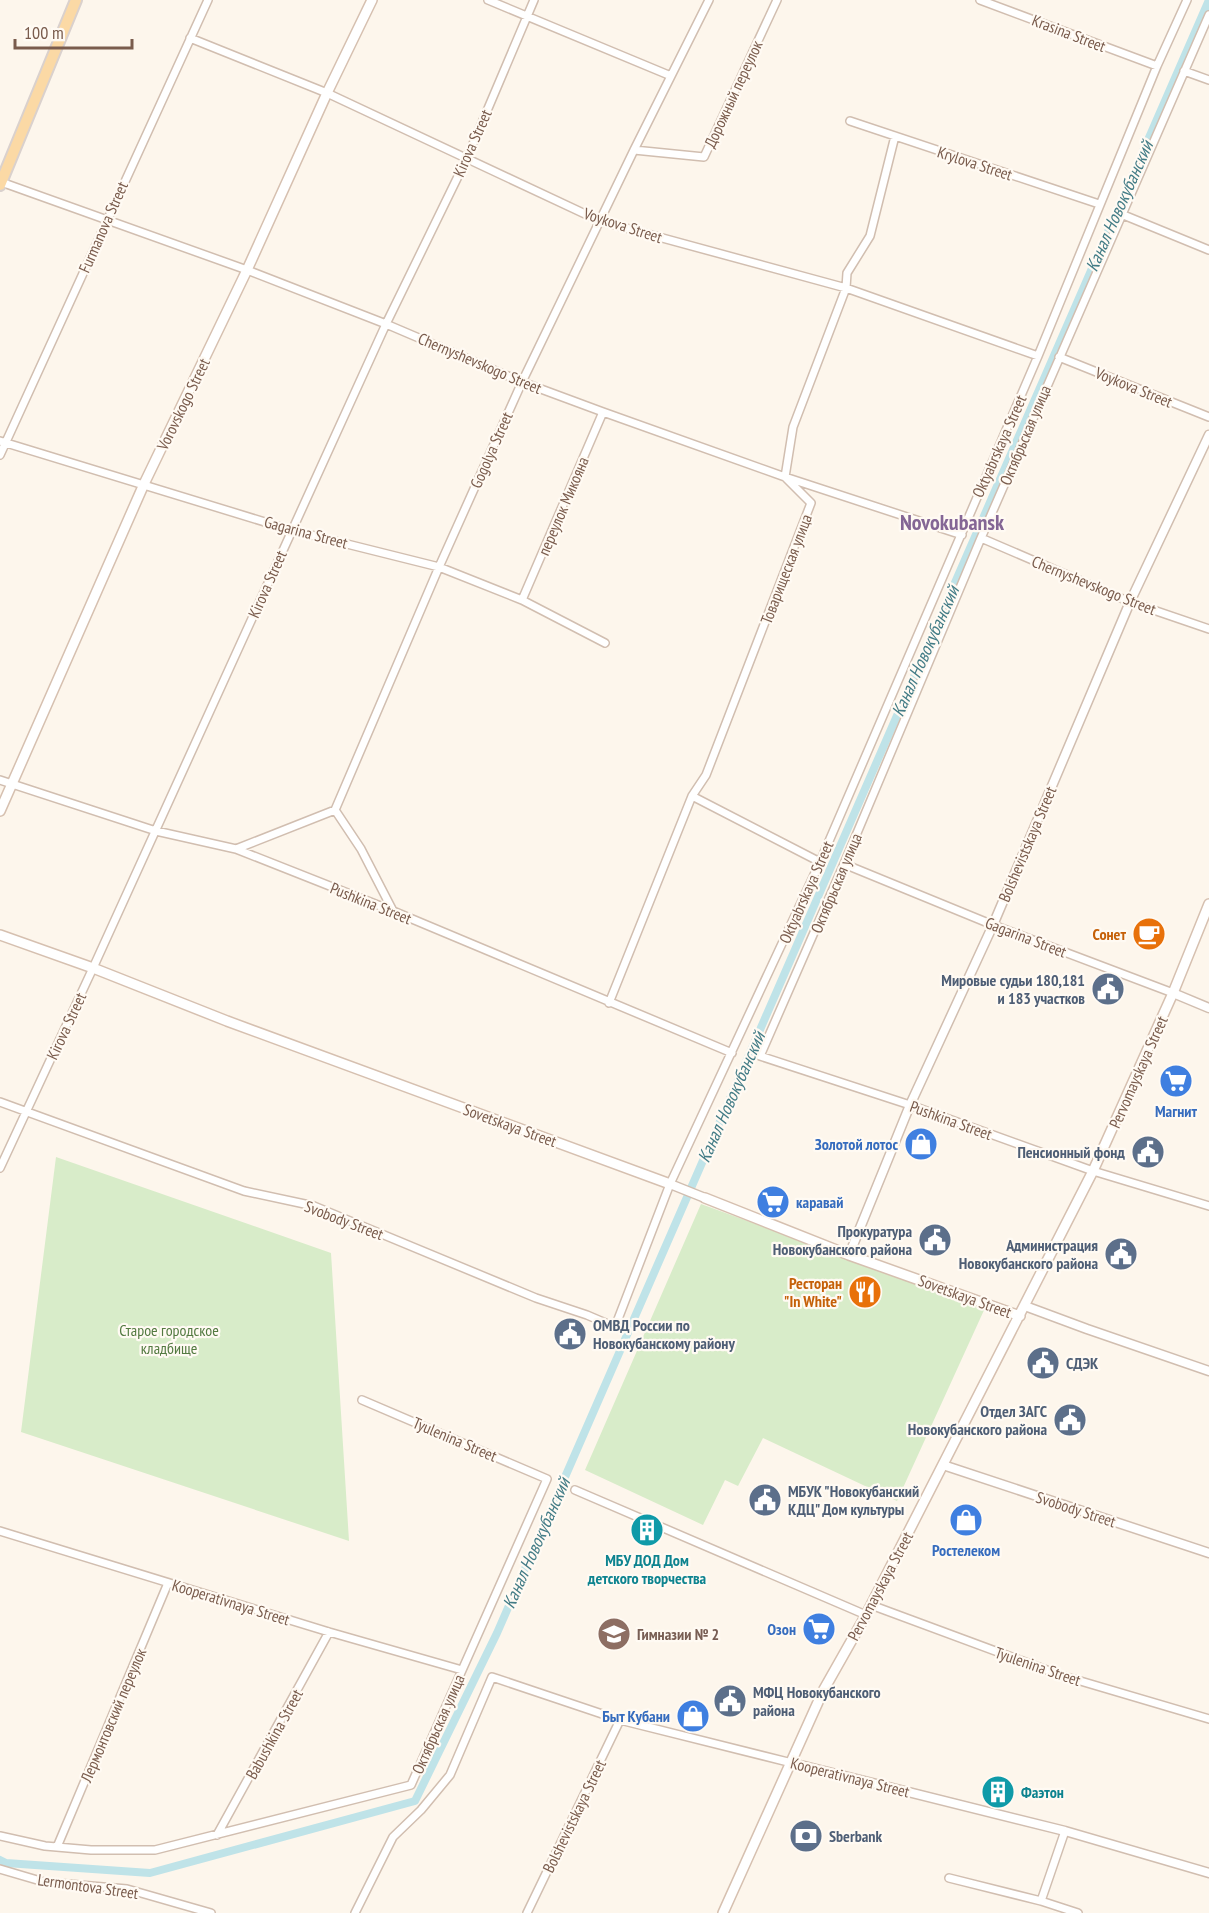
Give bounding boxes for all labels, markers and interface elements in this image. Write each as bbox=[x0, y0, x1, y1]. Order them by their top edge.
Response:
street label: Krasina Street bbox=[1029, 10, 1109, 56]
scale bar bbox=[15, 12, 132, 50]
text: 100 m bbox=[24, 21, 64, 44]
street label: Дорожный переулок bbox=[699, 37, 767, 151]
street label: Kirova Street bbox=[448, 106, 496, 180]
water label: Канал Новокубанский bbox=[1080, 135, 1159, 275]
street label: Krylova Street bbox=[935, 142, 1016, 185]
street label: Furmanova Street bbox=[74, 178, 132, 276]
street label: Voykova Street bbox=[580, 203, 665, 247]
street label: Chernyshevskogo Street bbox=[415, 328, 545, 398]
street label: Vorovskogo Street bbox=[152, 354, 214, 454]
street label: Voykova Street bbox=[1092, 362, 1176, 412]
street label: Октябрьская улица bbox=[995, 382, 1055, 488]
street label: Oktyabrskaya Street bbox=[967, 391, 1031, 500]
street label: Gogolya Street bbox=[465, 408, 517, 491]
street label: переулок Микояна bbox=[533, 454, 593, 558]
district label: Novokubansk bbox=[900, 508, 1005, 536]
street label: Gagarina Street bbox=[262, 511, 350, 553]
street label: Товарищеская улица bbox=[756, 511, 816, 627]
street label: Kirova Street bbox=[243, 547, 291, 621]
street label: Chernyshevskogo Street bbox=[1029, 551, 1160, 619]
water label: Канал Новокубанский bbox=[886, 580, 965, 720]
street label: Bolshevistskaya Street bbox=[994, 783, 1061, 905]
street label: Октябрьская улица bbox=[806, 830, 866, 936]
street label: Oktyabrskaya Street bbox=[774, 837, 838, 946]
street label: Pushkina Street bbox=[327, 878, 415, 929]
street label: Gagarina Street bbox=[983, 912, 1070, 962]
cafe icon: Сонет bbox=[1131, 916, 1167, 952]
place label: Сонет bbox=[1093, 924, 1126, 944]
place label: Мировые судьи 180,181 и 183 участков bbox=[941, 970, 1085, 1008]
public building icon: Мировые судьи 180,181 и 183 участков bbox=[1090, 971, 1126, 1007]
street label: Kirova Street bbox=[42, 989, 90, 1063]
street label: Pervomayskaya Street bbox=[1104, 1012, 1172, 1131]
water label: Канал Новокубанский bbox=[692, 1026, 771, 1166]
supermarket icon: Магнит bbox=[1158, 1063, 1194, 1099]
street label: Pushkina Street bbox=[907, 1096, 995, 1144]
street label: Sovetskaya Street bbox=[461, 1099, 560, 1151]
place label: Магнит bbox=[1155, 1101, 1197, 1121]
shop icon: Золотой лотос bbox=[903, 1126, 939, 1162]
place label: Золотой лотос bbox=[815, 1134, 898, 1154]
public building icon: Пенсионный фонд bbox=[1130, 1134, 1166, 1170]
place label: Пенсионный фонд bbox=[1017, 1142, 1125, 1162]
supermarket icon: каравай bbox=[755, 1184, 791, 1220]
place label: каравай bbox=[796, 1192, 843, 1212]
street label: Svobody Street bbox=[302, 1196, 387, 1244]
place label: Прокуратура Новокубанского района bbox=[773, 1221, 912, 1259]
public building icon: Прокуратура Новокубанского района bbox=[917, 1222, 953, 1258]
place label: Администрация Новокубанского района bbox=[959, 1235, 1098, 1273]
public building icon: Администрация Новокубанского района bbox=[1103, 1236, 1139, 1272]
street label: Sovetskaya Street bbox=[916, 1270, 1015, 1322]
place label: Ресторан "In White" bbox=[784, 1273, 842, 1311]
restaurant icon: Ресторан "In White" bbox=[847, 1274, 883, 1310]
place label: ОМВД России по Новокубанскому району bbox=[593, 1315, 735, 1353]
public building icon: ОМВД России по Новокубанскому району bbox=[552, 1316, 588, 1352]
park label: Старое городское кладбище bbox=[119, 1320, 219, 1358]
public building icon: СДЭК bbox=[1025, 1345, 1061, 1381]
place label: СДЭК bbox=[1066, 1353, 1099, 1373]
place label: Отдел ЗАГС Новокубанского района bbox=[908, 1401, 1048, 1439]
public building icon: Отдел ЗАГС Новокубанского района bbox=[1052, 1402, 1088, 1438]
street label: Tyulenina Street bbox=[410, 1412, 501, 1466]
water label: Канал Новокубанский bbox=[497, 1472, 576, 1612]
place label: МБУК "Новокубанский КДЦ" Дом культуры bbox=[788, 1481, 919, 1519]
public building icon: МБУК "Новокубанский КДЦ" Дом культуры bbox=[747, 1482, 783, 1518]
street label: Svobody Street bbox=[1034, 1487, 1119, 1531]
shop icon: Ростелеком bbox=[948, 1502, 984, 1538]
building icon: МБУ ДОД Дом детского творчества bbox=[629, 1512, 665, 1548]
street label: Pervomayskaya Street bbox=[843, 1528, 917, 1644]
place label: Ростелеком bbox=[932, 1540, 1000, 1560]
place label: МБУ ДОД Дом детского творчества bbox=[587, 1550, 707, 1588]
street label: Kooperativnaya Street bbox=[170, 1575, 293, 1630]
supermarket icon: Озон bbox=[801, 1611, 837, 1647]
school or university icon: Гимназии № 2 bbox=[596, 1616, 632, 1652]
place label: Озон bbox=[767, 1619, 796, 1639]
place label: Гимназии № 2 bbox=[637, 1624, 719, 1644]
street label: Tyulenina Street bbox=[993, 1642, 1084, 1690]
street label: Лермонтовский переулок bbox=[75, 1644, 151, 1786]
street label: Октябрьская улица bbox=[407, 1671, 469, 1777]
place label: МФЦ Новокубанского района bbox=[753, 1682, 881, 1720]
public building icon: МФЦ Новокубанского района bbox=[712, 1683, 748, 1719]
street label: Babushkina Street bbox=[241, 1685, 307, 1783]
shop icon: Быт Кубани bbox=[675, 1698, 711, 1734]
place label: Быт Кубани bbox=[602, 1706, 670, 1726]
street label: Kooperativnaya Street bbox=[788, 1753, 912, 1802]
street label: Bolshevistskaya Street bbox=[538, 1756, 610, 1876]
building icon: Фаэтон bbox=[980, 1774, 1016, 1810]
place label: Фаэтон bbox=[1021, 1782, 1064, 1802]
bank icon: Sberbank bbox=[788, 1818, 824, 1854]
place label: Sberbank bbox=[829, 1826, 883, 1846]
street label: Lermontova Street bbox=[36, 1869, 140, 1903]

